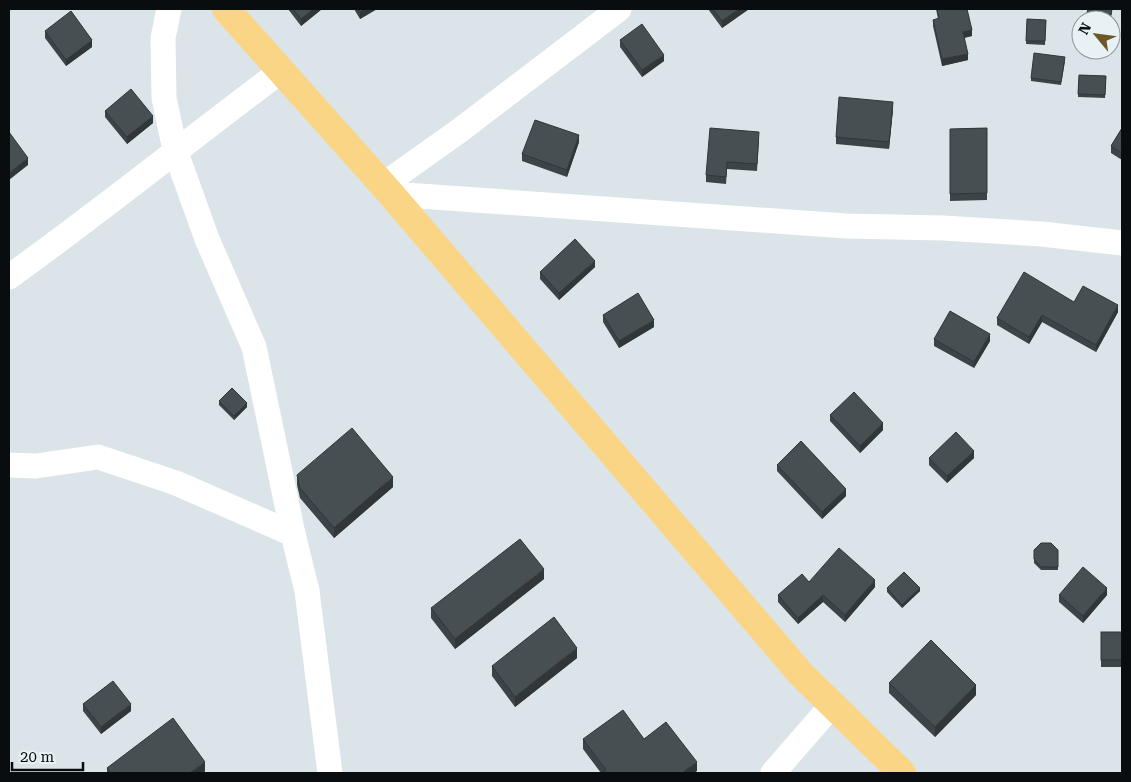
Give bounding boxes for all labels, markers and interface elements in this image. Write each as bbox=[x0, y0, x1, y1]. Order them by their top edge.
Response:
north arrow bbox=[1071, 10, 1121, 60]
text: N bbox=[1075, 20, 1094, 37]
scale bar bbox=[12, 740, 84, 772]
text: 20 m bbox=[20, 748, 55, 766]

